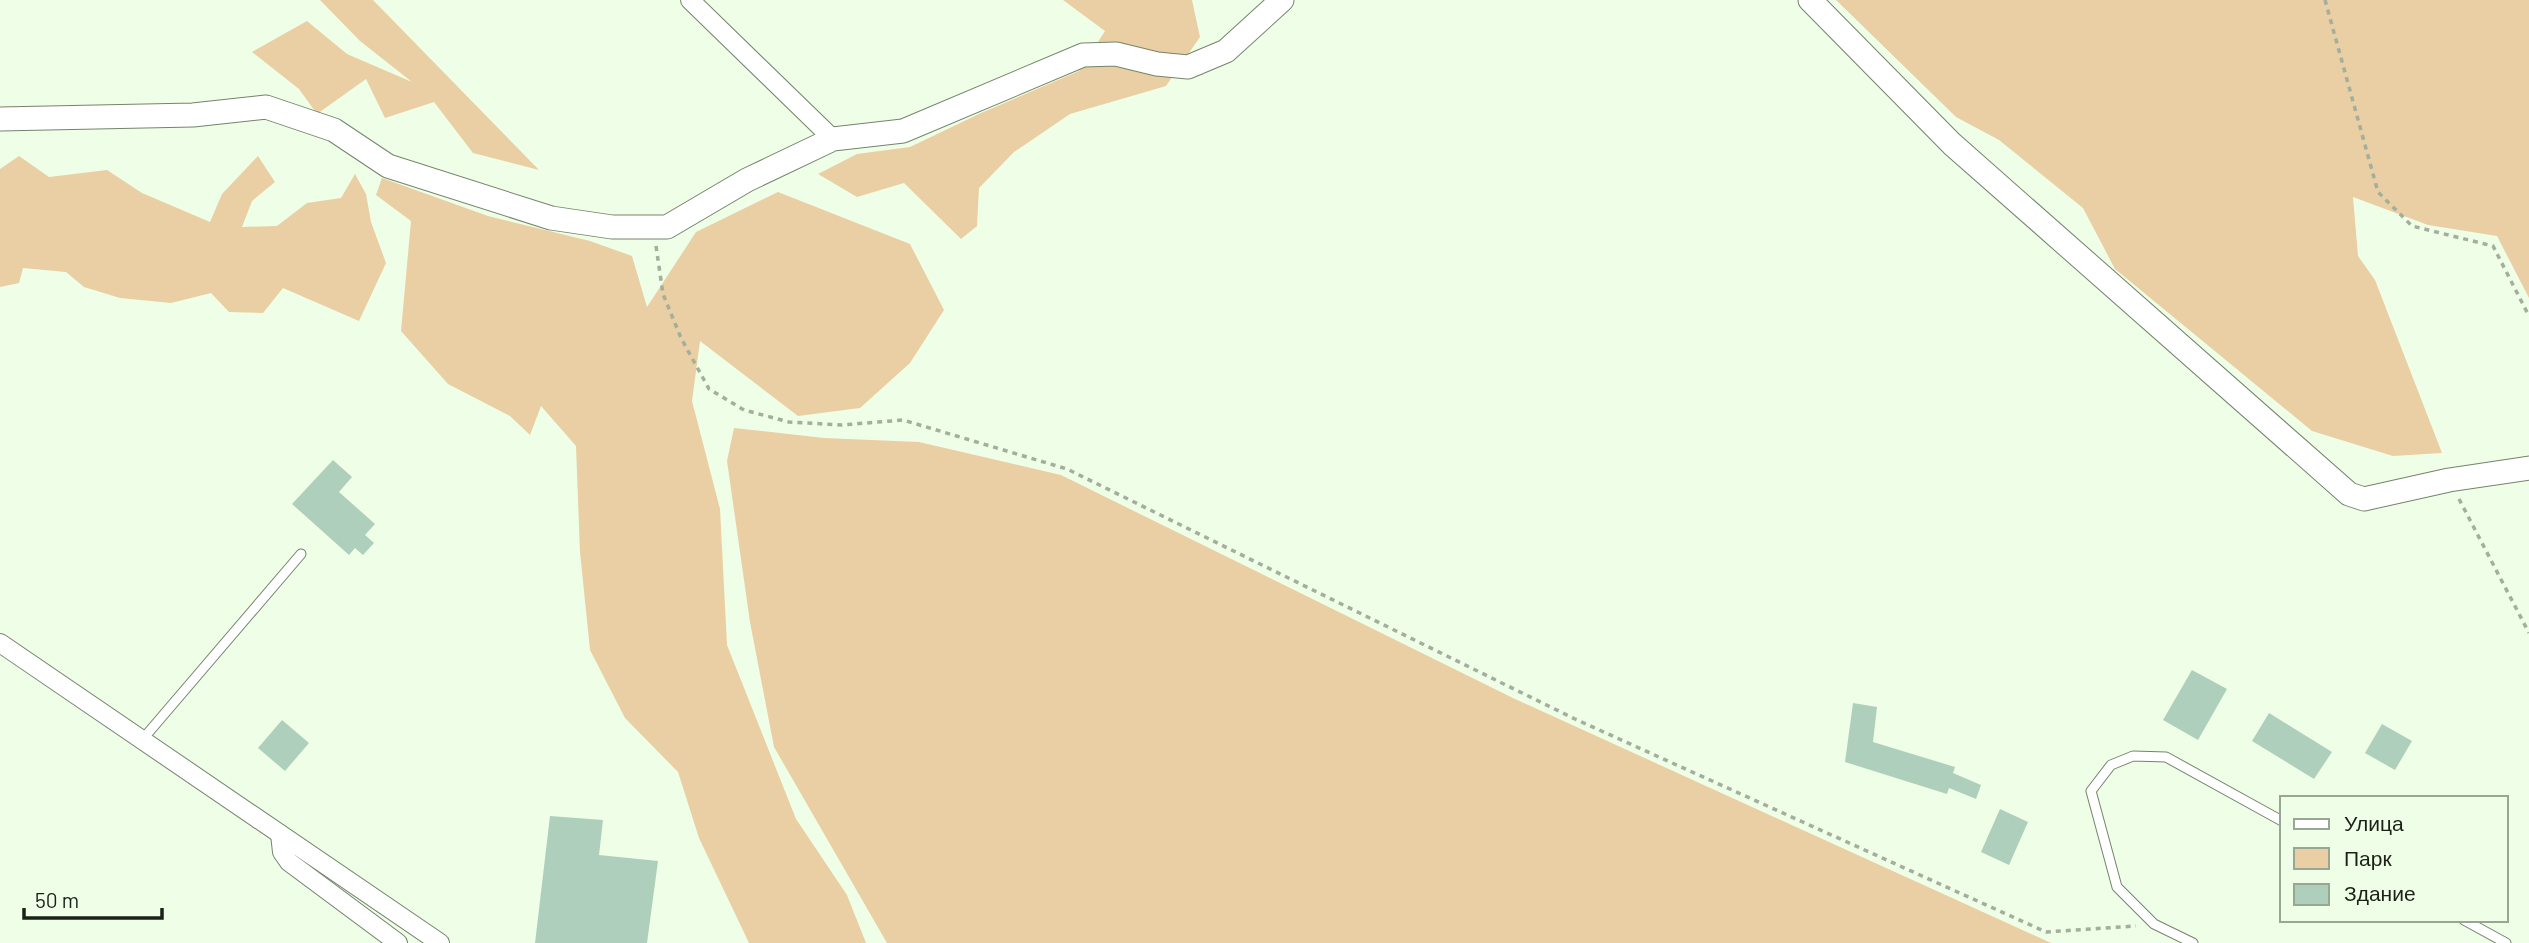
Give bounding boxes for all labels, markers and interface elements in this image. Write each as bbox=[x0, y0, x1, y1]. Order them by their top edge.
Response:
legend bbox=[2280, 796, 2508, 922]
text: Улица bbox=[2344, 810, 2404, 835]
text: Парк bbox=[2344, 845, 2392, 870]
scale bar bbox=[24, 876, 163, 920]
text: Здание bbox=[2344, 880, 2416, 905]
text: 50 m bbox=[35, 887, 79, 912]

